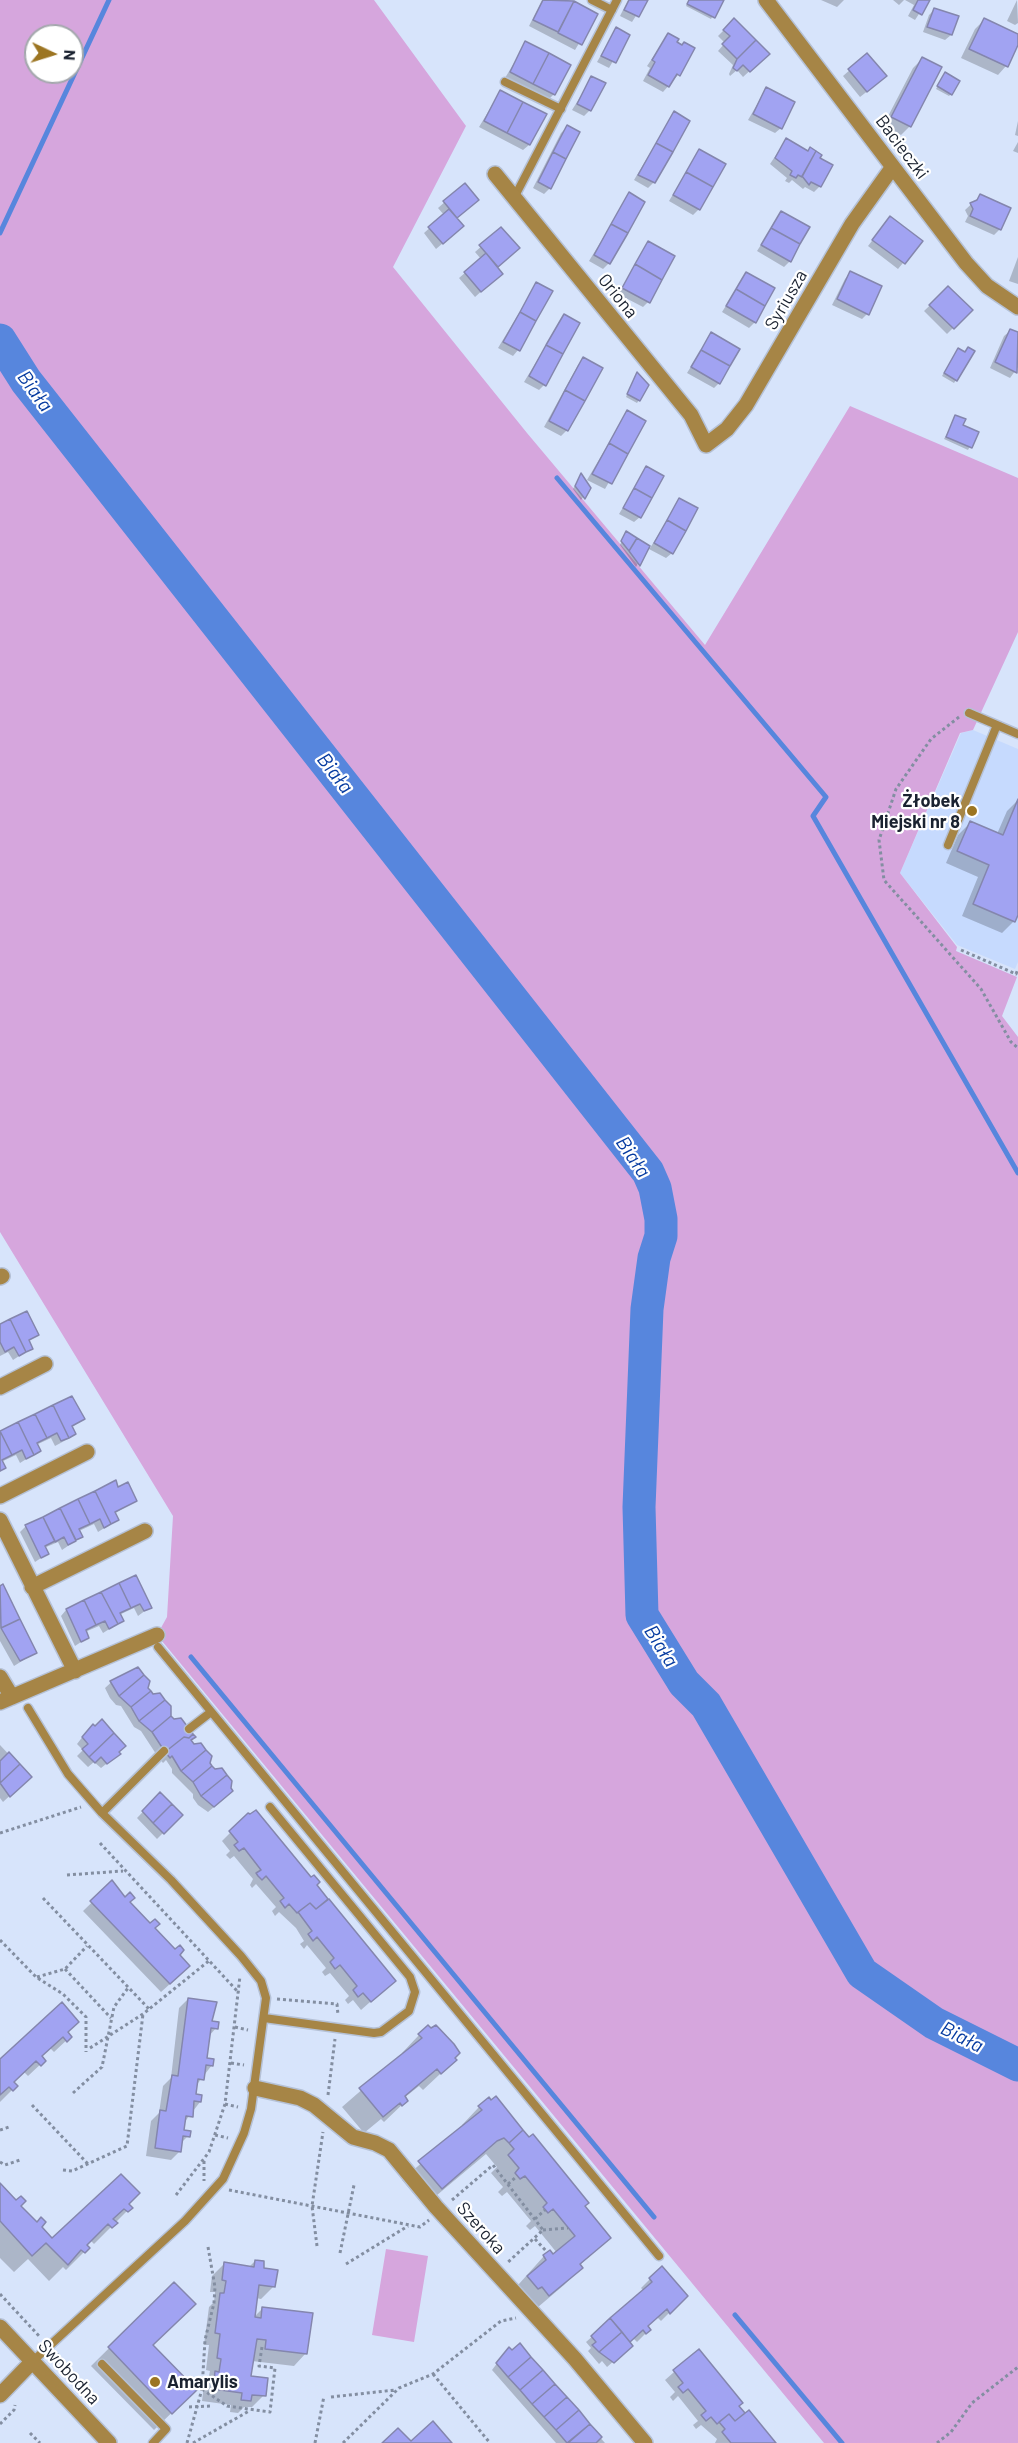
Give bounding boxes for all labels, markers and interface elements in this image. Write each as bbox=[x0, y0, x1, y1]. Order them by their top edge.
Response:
north arrow bbox=[24, 24, 84, 84]
text: N bbox=[61, 49, 80, 61]
street label: Bacieczki bbox=[871, 111, 933, 183]
street label: Syriusza bbox=[760, 266, 812, 334]
street label: Oriona bbox=[594, 269, 642, 323]
water label: Biała bbox=[12, 366, 58, 416]
water label: Biała bbox=[312, 748, 358, 798]
place label: Żłobek Miejski nr 8 bbox=[871, 790, 960, 832]
marker: Żłobek Miejski nr 8 bbox=[965, 804, 979, 818]
water label: Biała bbox=[610, 1132, 656, 1182]
water label: Biała bbox=[639, 1621, 683, 1671]
water label: Biała bbox=[937, 2016, 987, 2058]
street label: Szeroka bbox=[452, 2198, 510, 2258]
street label: Swobodna bbox=[33, 2335, 105, 2409]
place label: Amarylis bbox=[167, 2371, 238, 2393]
marker: Amarylis bbox=[148, 2375, 162, 2389]

